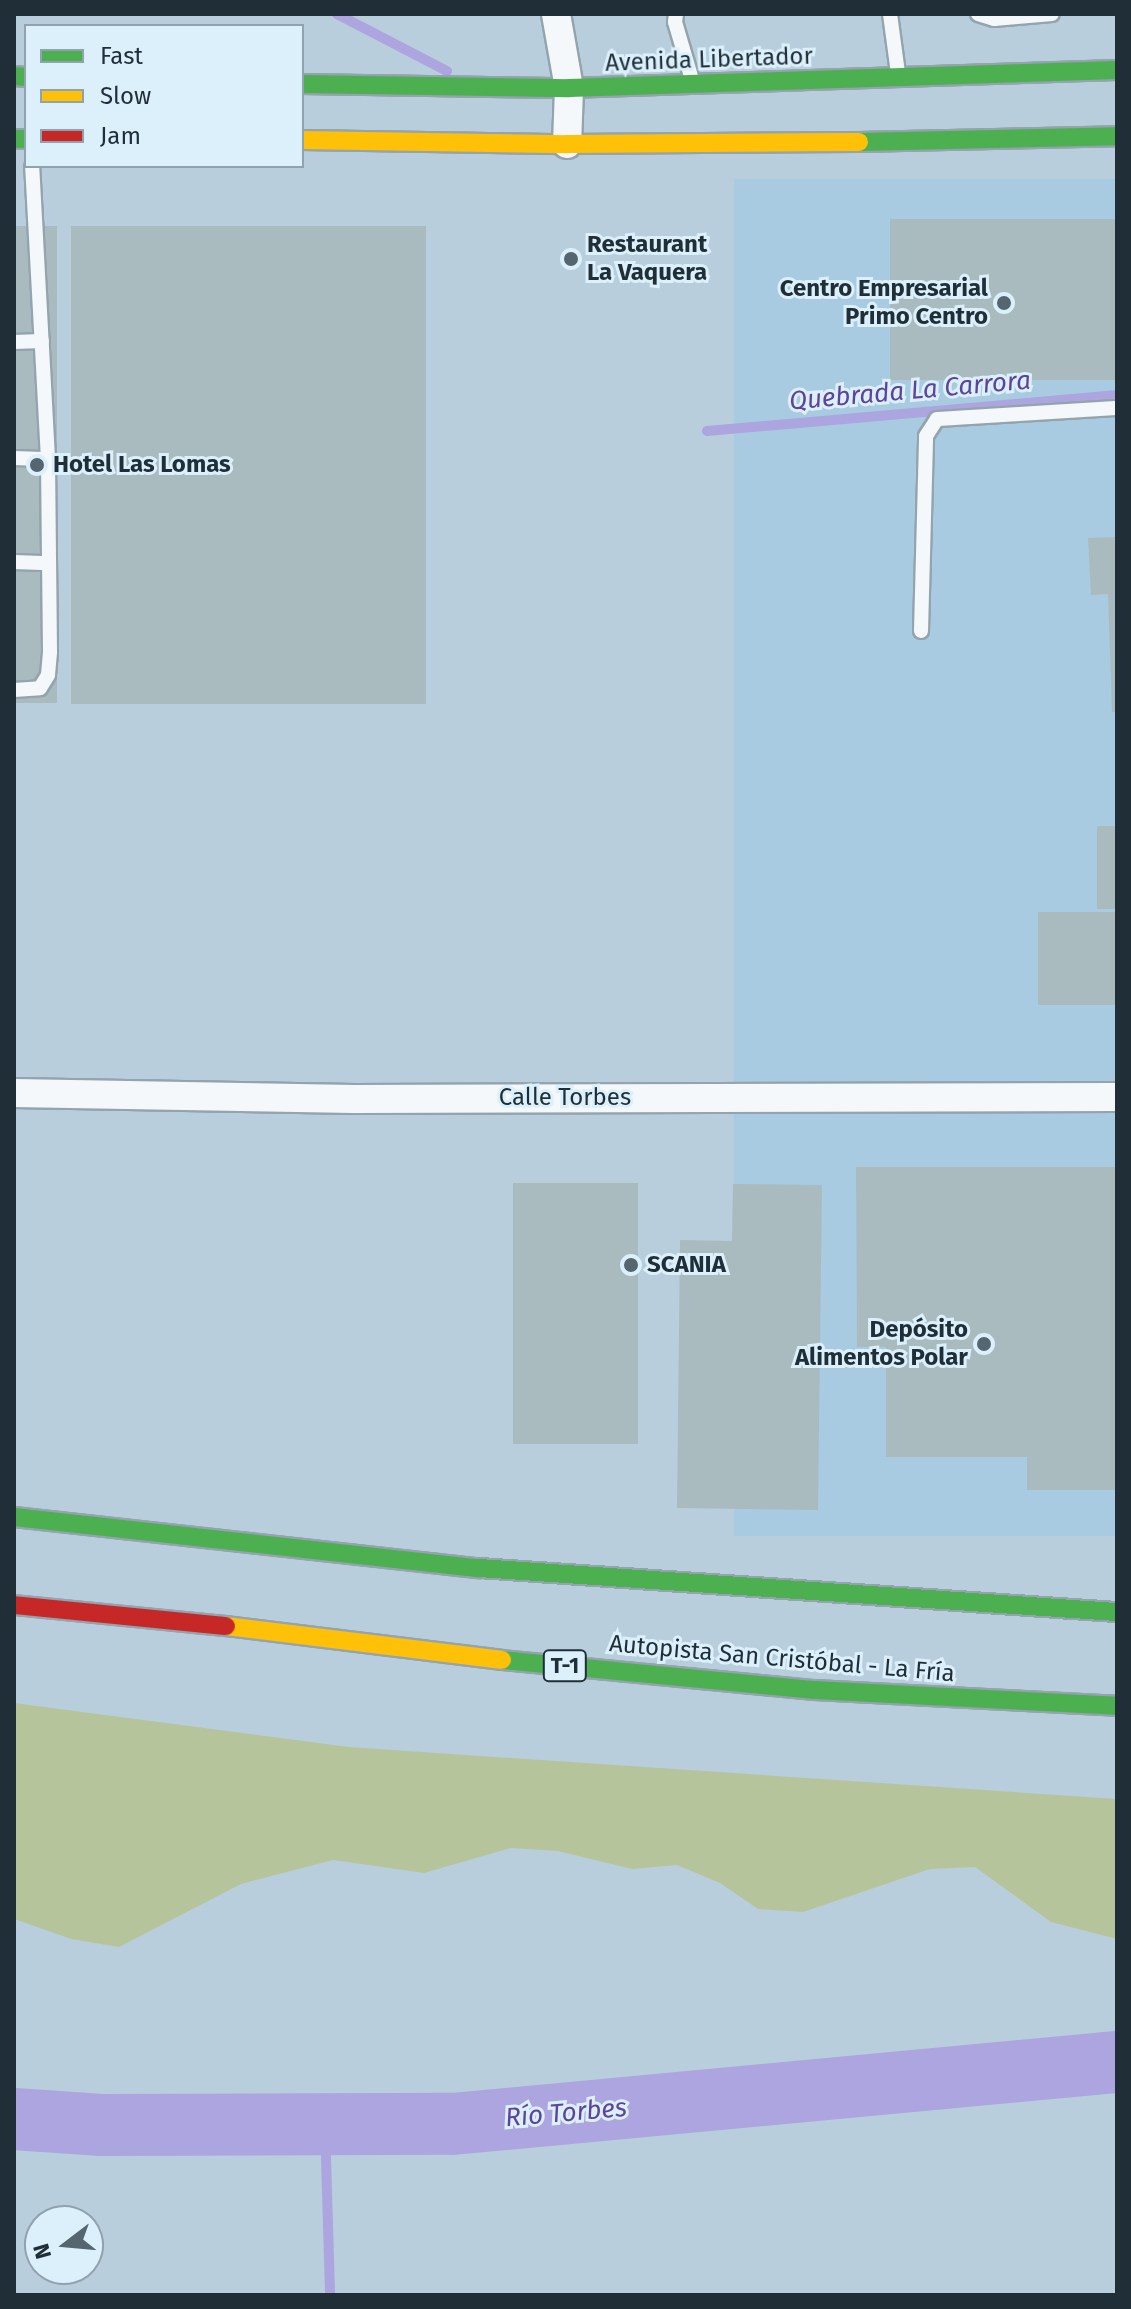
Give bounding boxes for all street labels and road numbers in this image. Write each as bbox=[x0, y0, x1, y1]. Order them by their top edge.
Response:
street label: Avenida Libertador bbox=[605, 42, 813, 78]
street label: Calle Torbes bbox=[499, 1084, 631, 1112]
street label: Autopista San Cristóbal - La Fría bbox=[608, 1630, 956, 1688]
road number: T-1 bbox=[541, 1648, 589, 1684]

